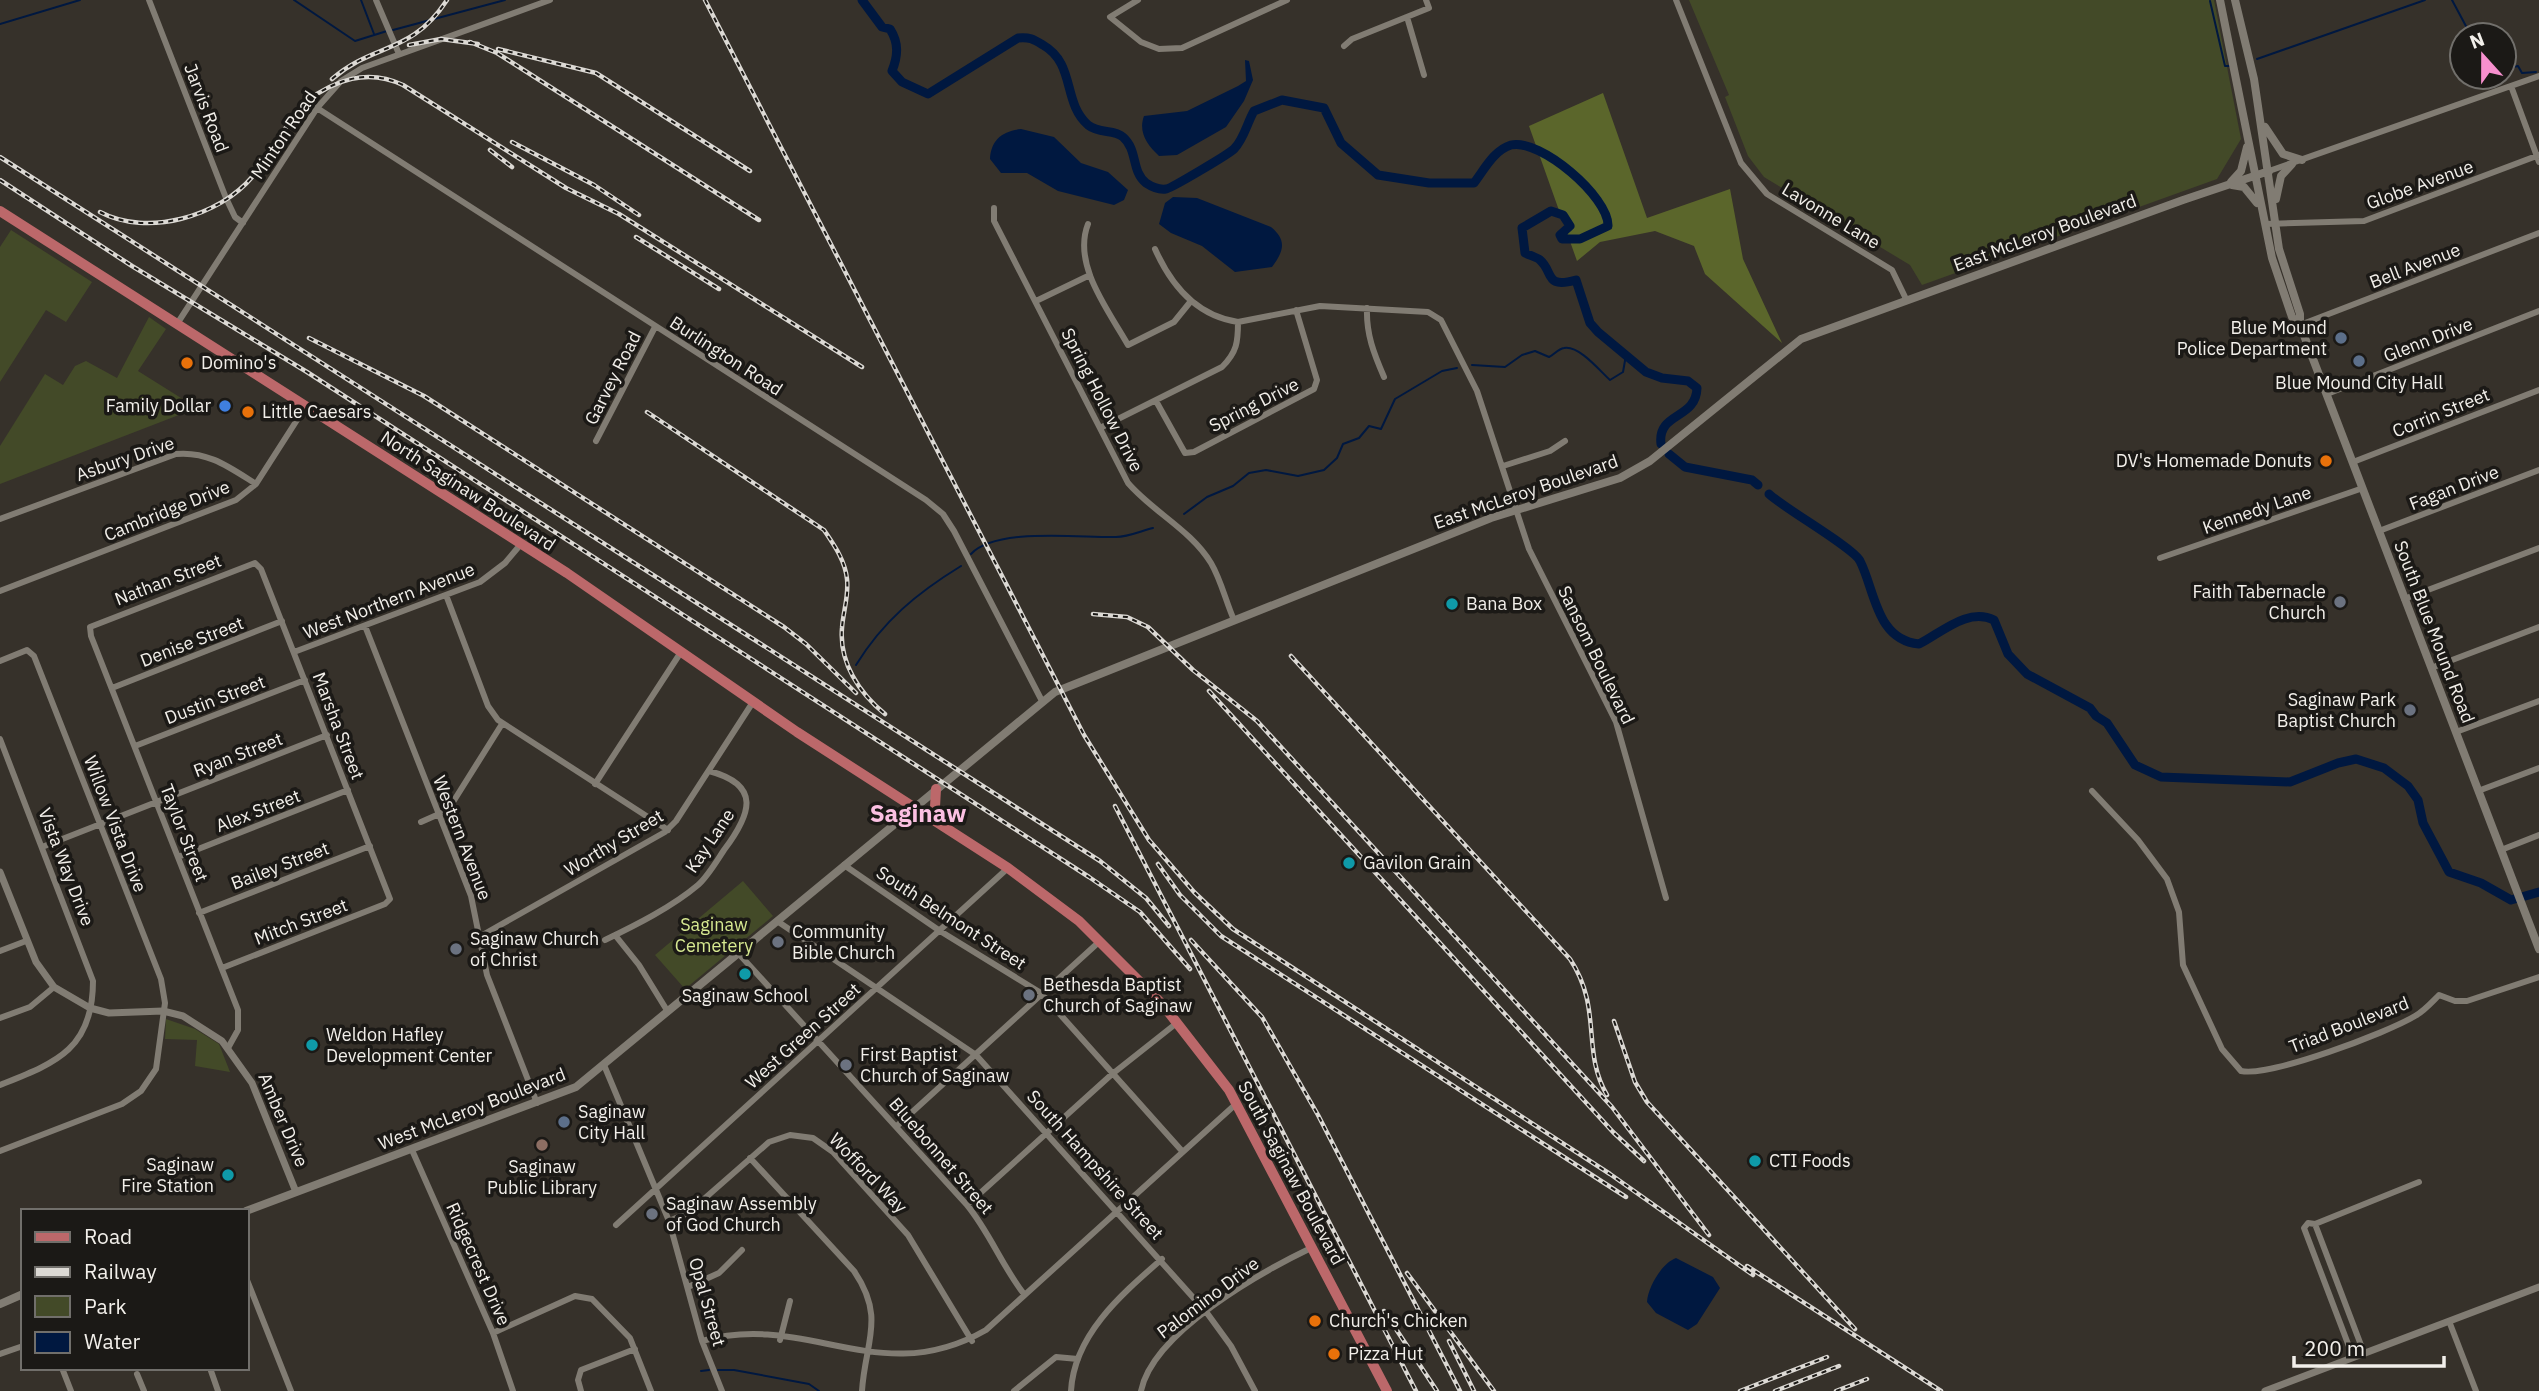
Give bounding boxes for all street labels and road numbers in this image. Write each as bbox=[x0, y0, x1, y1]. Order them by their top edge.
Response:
street label: Jarvis Road bbox=[179, 60, 234, 156]
street label: Minton Road bbox=[246, 86, 322, 183]
street label: Globe Avenue bbox=[2363, 155, 2477, 215]
street label: Lavonne Lane bbox=[1778, 177, 1885, 254]
street label: East McLeroy Boulevard bbox=[1950, 189, 2140, 276]
street label: Bell Avenue bbox=[2366, 238, 2464, 293]
street label: Burlington Road bbox=[666, 311, 787, 401]
street label: Glenn Drive bbox=[2380, 312, 2476, 367]
street label: Spring Hollow Drive bbox=[1056, 324, 1149, 476]
street label: Garvey Road bbox=[579, 327, 646, 428]
street label: Spring Drive bbox=[1205, 372, 1303, 437]
street label: Corrin Street bbox=[2389, 383, 2493, 442]
street label: North Saginaw Boulevard bbox=[376, 425, 560, 556]
street label: Asbury Drive bbox=[73, 431, 177, 486]
street label: East McLeroy Boulevard bbox=[1431, 449, 1621, 534]
street label: Fagan Drive bbox=[2406, 460, 2502, 515]
street label: Cambridge Drive bbox=[100, 475, 233, 546]
street label: Kennedy Lane bbox=[2199, 480, 2314, 539]
street label: South Blue Mound Road bbox=[2389, 537, 2480, 726]
street label: Nathan Street bbox=[111, 549, 224, 610]
street label: West Northern Avenue bbox=[300, 557, 478, 644]
street label: Sansom Boulevard bbox=[1553, 582, 1640, 728]
street label: Denise Street bbox=[137, 611, 247, 672]
street label: Marsha Street bbox=[307, 669, 369, 783]
street label: Dustin Street bbox=[161, 670, 268, 729]
street label: Ryan Street bbox=[190, 727, 286, 782]
street label: Willow Vista Drive bbox=[79, 752, 152, 895]
street label: Western Avenue bbox=[428, 772, 497, 903]
street label: Taylor Street bbox=[155, 781, 214, 885]
street label: Alex Street bbox=[212, 784, 303, 837]
street label: Worthy Street bbox=[560, 804, 667, 881]
street label: Kay Lane bbox=[680, 804, 739, 877]
street label: Vista Way Drive bbox=[33, 805, 100, 929]
street label: Bailey Street bbox=[228, 836, 332, 895]
street label: South Belmont Street bbox=[872, 861, 1031, 975]
street label: Mitch Street bbox=[251, 893, 351, 950]
street label: West Green Street bbox=[740, 978, 865, 1094]
street label: Triad Boulevard bbox=[2285, 991, 2412, 1058]
street label: West McLeroy Boulevard bbox=[375, 1062, 569, 1155]
street label: Amber Drive bbox=[253, 1069, 314, 1171]
street label: South Saginaw Boulevard bbox=[1233, 1077, 1350, 1269]
street label: South Hampshire Street bbox=[1022, 1085, 1169, 1244]
street label: Bluebonnet Street bbox=[884, 1092, 998, 1219]
street label: Wofford Way bbox=[824, 1128, 912, 1218]
street label: Ridgecrest Drive bbox=[441, 1199, 516, 1329]
street label: Palomino Drive bbox=[1152, 1252, 1263, 1343]
street label: Opal Street bbox=[684, 1255, 731, 1349]

